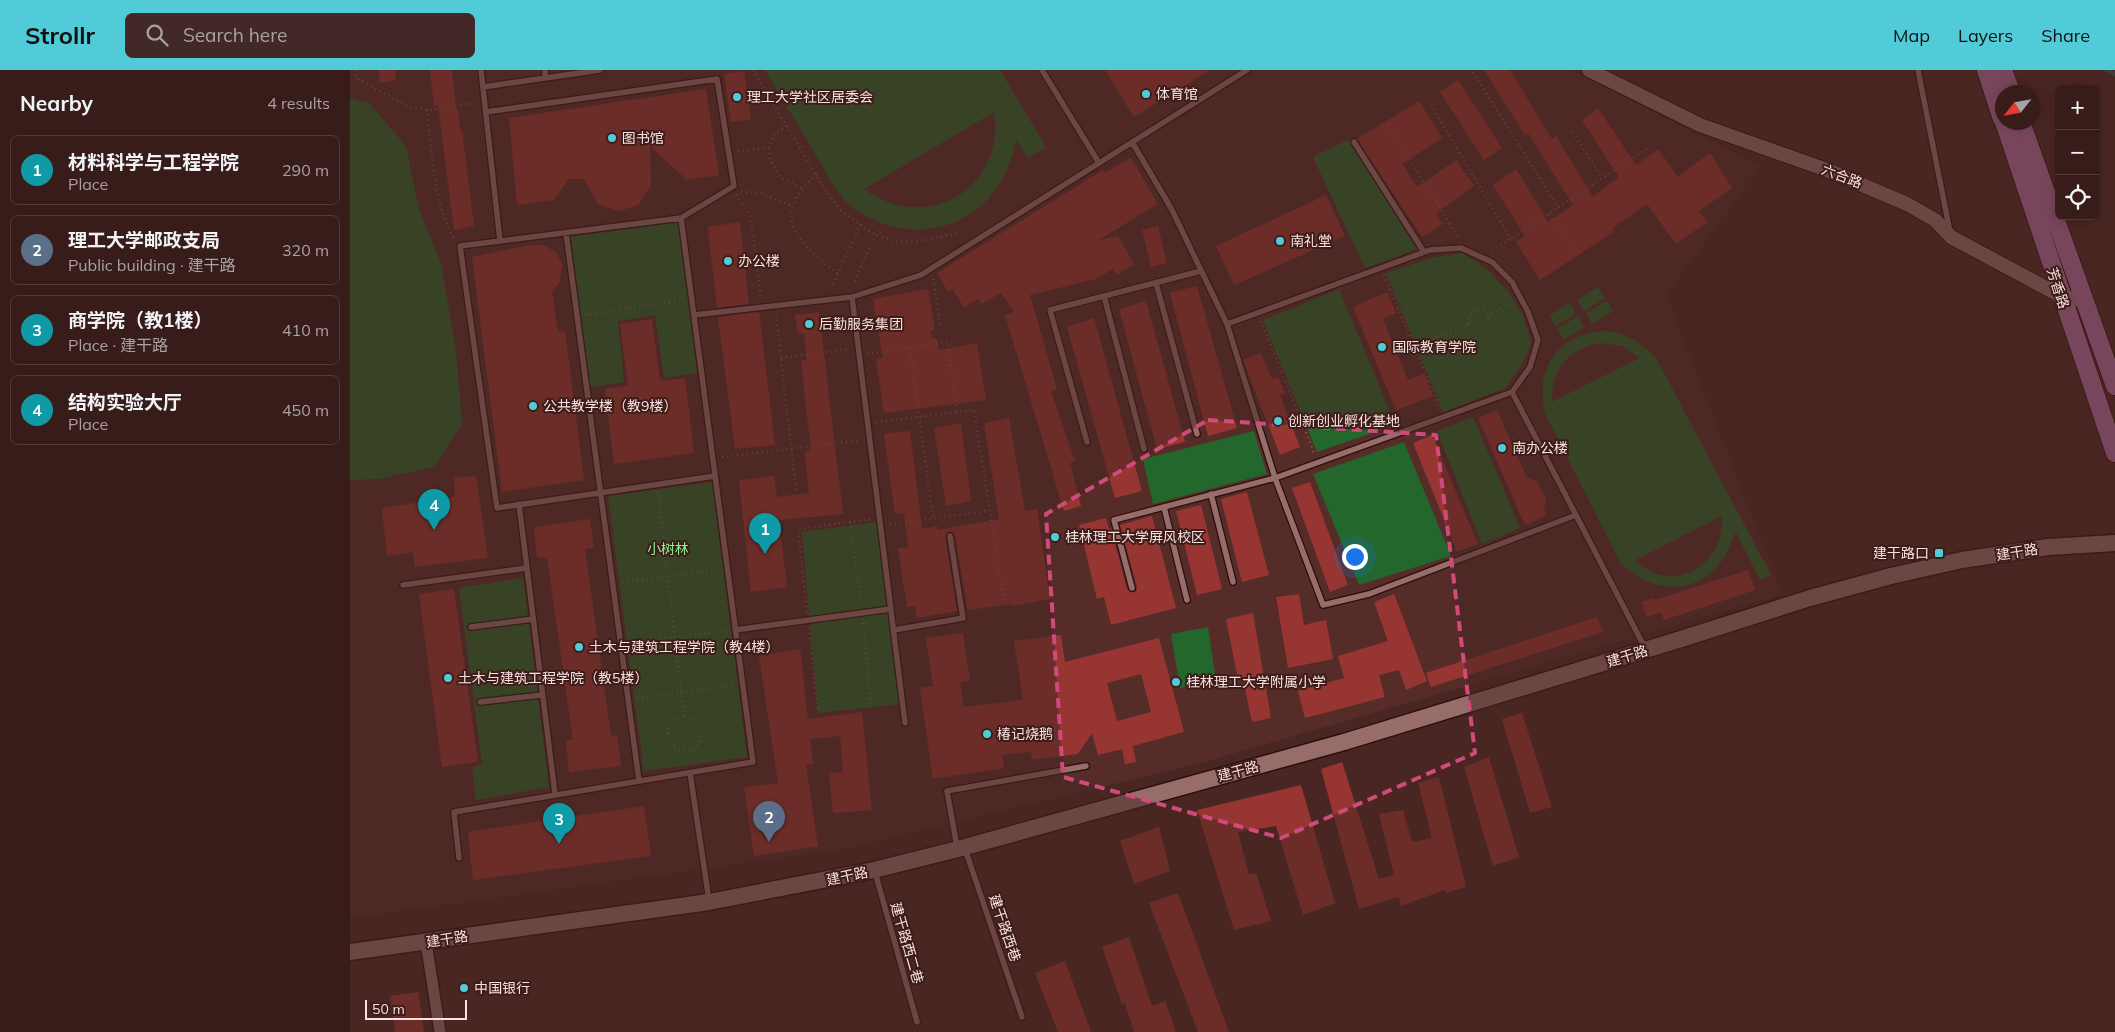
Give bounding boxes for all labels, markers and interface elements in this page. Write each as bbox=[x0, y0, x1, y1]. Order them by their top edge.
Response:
search box bbox=[125, 13, 475, 58]
text: Strollr bbox=[25, 20, 95, 50]
icon: search bbox=[143, 21, 171, 49]
text: Search here bbox=[183, 23, 287, 47]
text: Map bbox=[1893, 24, 1930, 47]
text: Layers bbox=[1958, 24, 2013, 47]
text: Share bbox=[2041, 24, 2090, 47]
place label: 体育馆 bbox=[1156, 85, 1198, 103]
north arrow bbox=[1995, 85, 2040, 130]
map controls bbox=[2055, 85, 2100, 220]
button: + bbox=[2055, 85, 2100, 130]
place label: 理工大学社区居委会 bbox=[747, 88, 873, 106]
marker: 体育馆 bbox=[1140, 88, 1152, 100]
text: Nearby bbox=[20, 90, 93, 116]
marker: 理工大学社区居委会 bbox=[731, 91, 743, 103]
text: 4 results bbox=[267, 93, 330, 113]
place label: 图书馆 bbox=[622, 129, 664, 147]
button: − bbox=[2055, 130, 2100, 175]
marker: 图书馆 bbox=[606, 132, 618, 144]
text: 材料科学与工程学院 bbox=[68, 150, 239, 174]
text: 1 bbox=[32, 160, 42, 180]
text: 290 m bbox=[282, 160, 329, 180]
street label: 六合路 bbox=[1819, 160, 1865, 192]
text: Place bbox=[68, 174, 108, 194]
button: locate bbox=[2055, 175, 2100, 220]
text: 理工大学邮政支局 bbox=[68, 228, 220, 252]
place label: 南礼堂 bbox=[1290, 232, 1332, 250]
marker: 南礼堂 bbox=[1274, 235, 1286, 247]
text: 2 bbox=[32, 240, 42, 260]
text: 320 m bbox=[282, 240, 329, 260]
place label: 办公楼 bbox=[738, 252, 780, 270]
text: Public building · 建干路 bbox=[68, 255, 236, 275]
marker: 办公楼 bbox=[722, 255, 734, 267]
street label: 芳香路 bbox=[2043, 265, 2073, 311]
text: 商学院（教1楼） bbox=[68, 308, 212, 332]
place label: 后勤服务集团 bbox=[819, 315, 903, 333]
marker: 后勤服务集团 bbox=[803, 318, 815, 330]
text: 3 bbox=[32, 320, 42, 340]
text: 410 m bbox=[282, 320, 329, 340]
text: Place · 建干路 bbox=[68, 335, 168, 355]
place label: 国际教育学院 bbox=[1392, 338, 1476, 356]
marker: 国际教育学院 bbox=[1376, 341, 1388, 353]
text: 结构实验大厅 bbox=[68, 390, 182, 414]
place label: 公共教学楼（教9楼） bbox=[543, 397, 677, 415]
text: 4 bbox=[32, 400, 42, 420]
text: 450 m bbox=[282, 400, 329, 420]
marker: 公共教学楼（教9楼） bbox=[527, 400, 539, 412]
place label: 创新创业孵化基地 bbox=[1288, 412, 1400, 430]
text: Place bbox=[68, 414, 108, 434]
marker: 创新创业孵化基地 bbox=[1272, 415, 1284, 427]
place label: 南办公楼 bbox=[1512, 439, 1568, 457]
marker: 南办公楼 bbox=[1496, 442, 1508, 454]
pin: 4 bbox=[418, 489, 450, 530]
pin: 1 bbox=[749, 513, 781, 554]
place label: 桂林理工大学屏风校区 bbox=[1065, 528, 1205, 546]
marker: 桂林理工大学屏风校区 bbox=[1049, 531, 1061, 543]
park label: 小树林 bbox=[647, 540, 689, 558]
street label: 建干路 bbox=[1995, 540, 2039, 564]
your location bbox=[1342, 544, 1368, 570]
place label: 建干路口 bbox=[1873, 544, 1929, 562]
marker: 建干路口 bbox=[1933, 547, 1945, 559]
place label: 土木与建筑工程学院（教4楼） bbox=[589, 638, 779, 656]
marker: 土木与建筑工程学院（教4楼） bbox=[573, 641, 585, 653]
street label: 建干路 bbox=[1604, 641, 1650, 671]
place label: 土木与建筑工程学院（教5楼） bbox=[458, 669, 648, 687]
marker: 土木与建筑工程学院（教5楼） bbox=[442, 672, 454, 684]
place label: 桂林理工大学附属小学 bbox=[1186, 673, 1326, 691]
marker: 桂林理工大学附属小学 bbox=[1170, 676, 1182, 688]
place label: 椿记烧鹅 bbox=[997, 725, 1053, 743]
marker: 椿记烧鹅 bbox=[981, 728, 993, 740]
street label: 建干路 bbox=[1215, 757, 1261, 785]
pin: 2 bbox=[753, 801, 785, 842]
pin: 3 bbox=[543, 803, 575, 844]
street label: 建干路 bbox=[825, 863, 869, 889]
street label: 建干路西巷 bbox=[985, 892, 1025, 964]
street label: 建干路西二巷 bbox=[887, 900, 927, 986]
street label: 建干路 bbox=[425, 927, 469, 951]
place label: 中国银行 bbox=[474, 979, 530, 997]
marker: 中国银行 bbox=[458, 982, 470, 994]
scale bar bbox=[365, 997, 468, 1020]
text: 50 m bbox=[372, 1000, 405, 1018]

